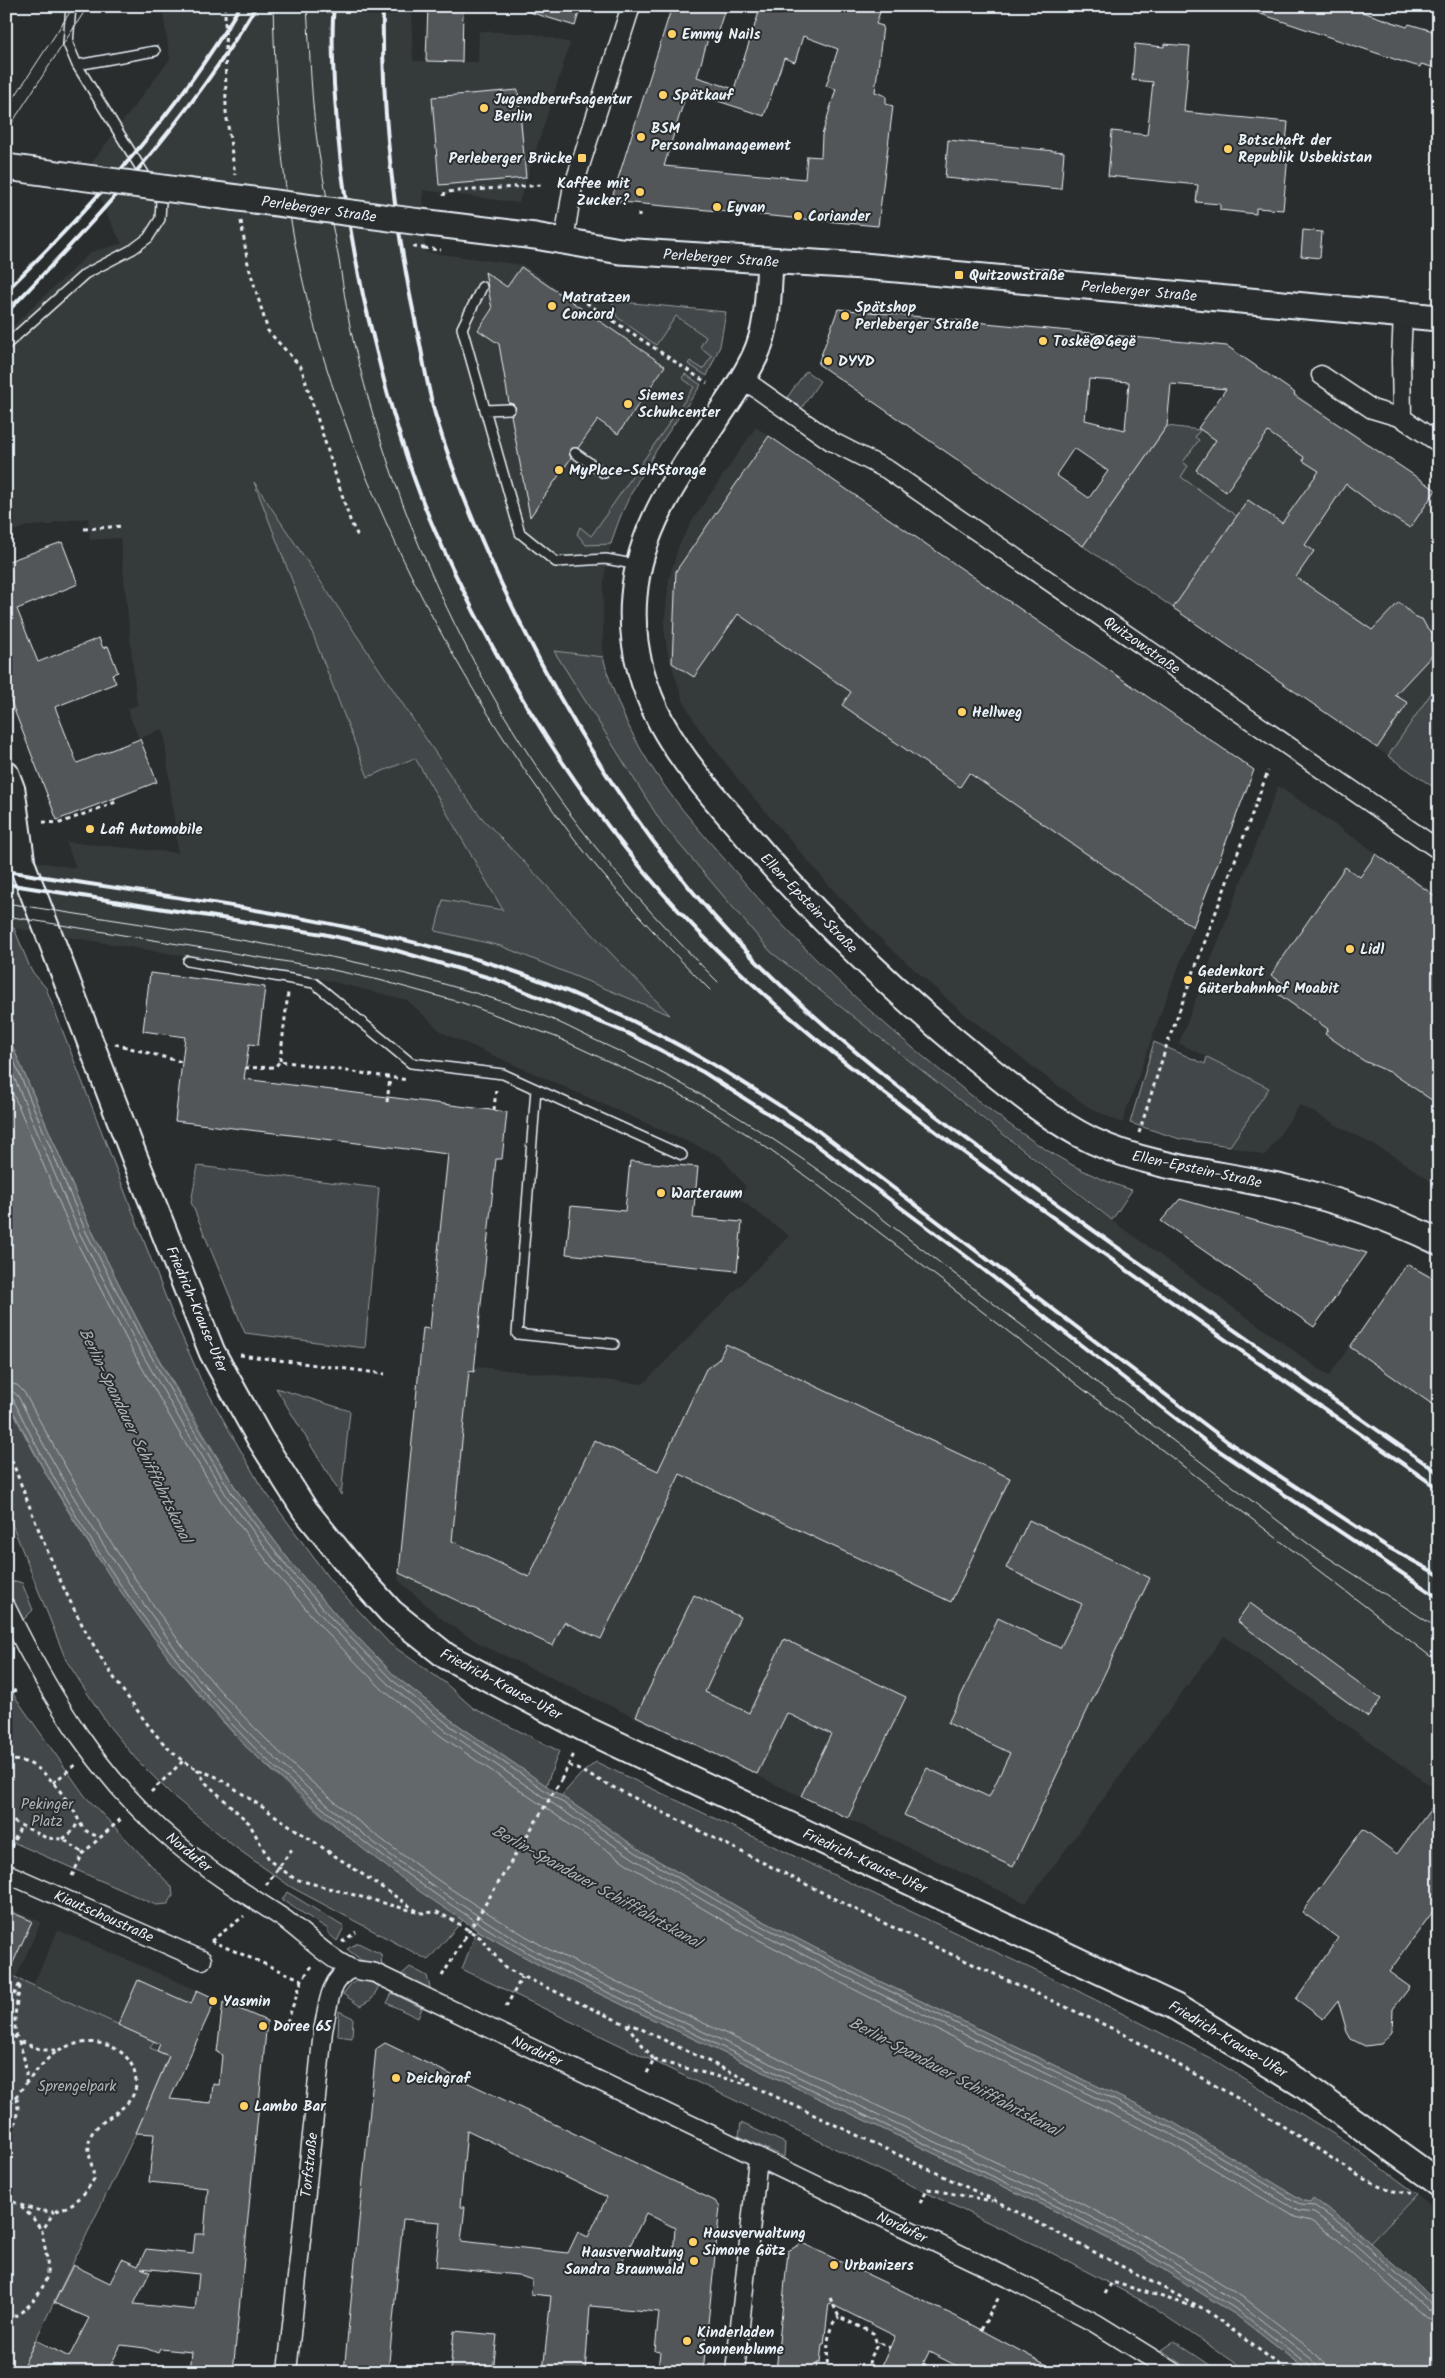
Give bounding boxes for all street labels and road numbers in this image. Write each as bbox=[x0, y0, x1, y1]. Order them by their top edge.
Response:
street label: Perleberger Straße bbox=[260, 190, 378, 230]
street label: Perleberger Straße bbox=[662, 243, 780, 275]
street label: Perleberger Straße bbox=[1080, 275, 1198, 309]
street label: Quitzowstraße bbox=[1098, 610, 1185, 681]
street label: Ellen-Epstein-Straße bbox=[754, 848, 863, 960]
street label: Ellen-Epstein-Straße bbox=[1130, 1144, 1264, 1196]
street label: Friedrich-Krause-Ufer bbox=[159, 1242, 234, 1377]
street label: Friedrich-Krause-Ufer bbox=[435, 1643, 567, 1728]
street label: Friedrich-Krause-Ufer bbox=[798, 1822, 932, 1902]
street label: Nordufer bbox=[160, 1826, 218, 1880]
street label: Kiautschoustraße bbox=[50, 1884, 158, 1950]
street label: Friedrich-Krause-Ufer bbox=[1163, 1995, 1292, 2085]
street label: Nordufer bbox=[507, 2030, 567, 2075]
street label: Torfstraße bbox=[295, 2131, 325, 2199]
street label: Nordufer bbox=[872, 2205, 932, 2251]

